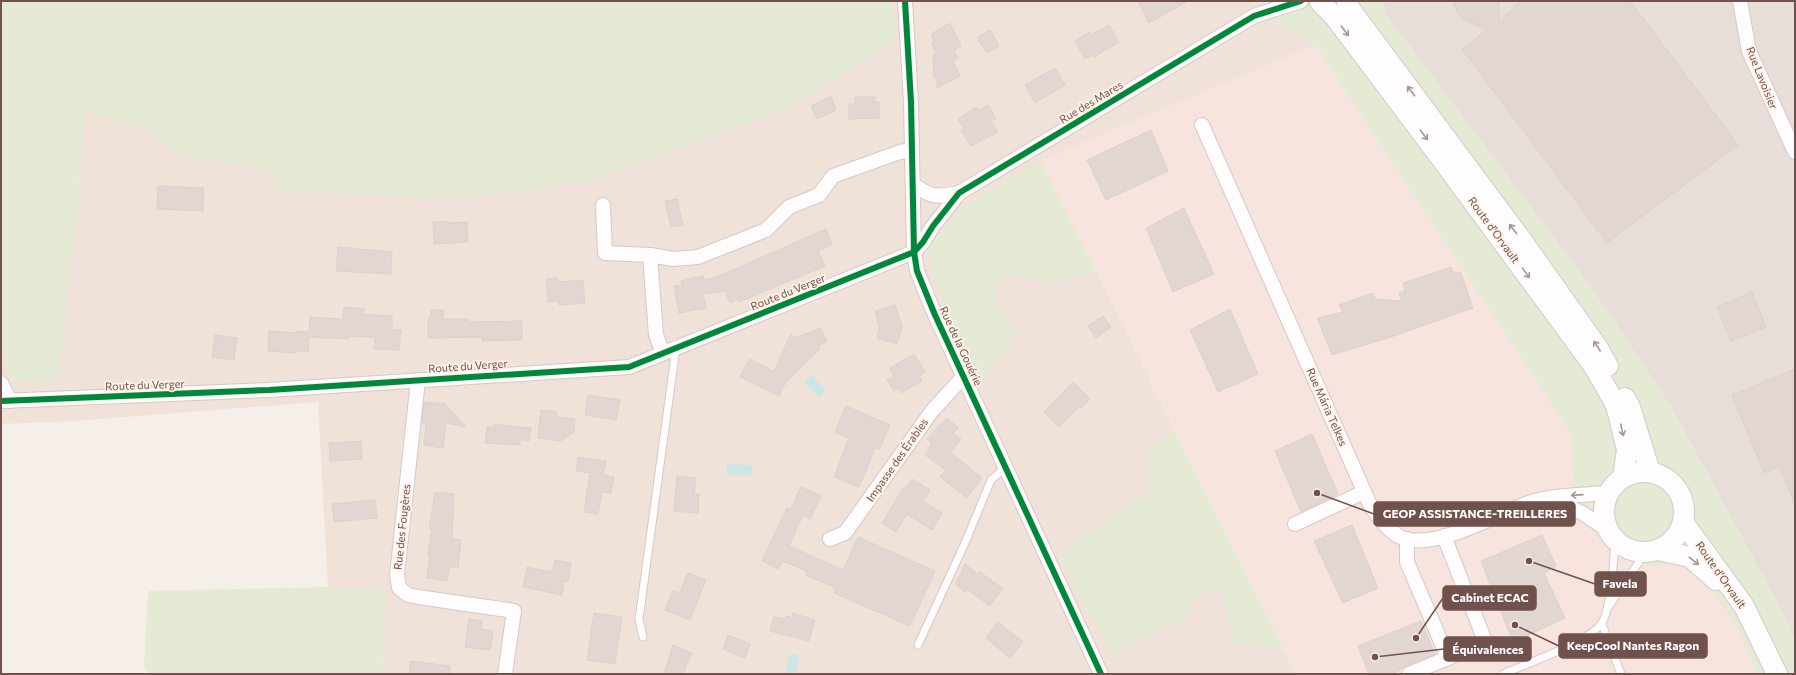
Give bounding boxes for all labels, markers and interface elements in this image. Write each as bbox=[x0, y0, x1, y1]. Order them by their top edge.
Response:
one-way arrow bbox=[1341, 26, 1349, 37]
street label: Rue Lavoisier bbox=[1744, 45, 1781, 111]
street label: Rue des Mares bbox=[1057, 78, 1125, 126]
one-way arrow bbox=[1407, 85, 1415, 96]
one-way arrow bbox=[1420, 129, 1428, 140]
street label: Route d'Orvault bbox=[1466, 194, 1523, 266]
one-way arrow bbox=[1509, 224, 1518, 235]
one-way arrow bbox=[1522, 267, 1530, 278]
street label: Route du Verger bbox=[748, 270, 828, 312]
street label: Rue de la Gouérie bbox=[937, 304, 986, 388]
one-way arrow bbox=[1592, 341, 1601, 352]
street label: Route du Verger bbox=[428, 356, 509, 375]
street label: Rue Mária Telkes bbox=[1304, 366, 1350, 448]
street label: Route du Verger bbox=[105, 377, 186, 392]
street label: Impasse des Érables bbox=[862, 415, 930, 504]
one-way arrow bbox=[1619, 424, 1627, 437]
street label: Rue des Fougères bbox=[391, 483, 412, 570]
one-way arrow bbox=[1571, 492, 1584, 499]
callout: GEOP ASSISTANCE-TREILLERES bbox=[1374, 502, 1575, 526]
text: GEOP ASSISTANCE-TREILLERES bbox=[1383, 506, 1567, 520]
street label: Route d'Orvault bbox=[1693, 539, 1750, 611]
one-way arrow bbox=[1689, 557, 1700, 566]
callout: Favela bbox=[1595, 572, 1646, 596]
text: Favela bbox=[1602, 576, 1638, 590]
callout: Cabinet ECAC bbox=[1443, 586, 1536, 610]
text: Cabinet ECAC bbox=[1451, 590, 1529, 604]
callout: KeepCool Nantes Ragon bbox=[1559, 634, 1707, 658]
callout: Équivalences bbox=[1444, 637, 1531, 661]
text: KeepCool Nantes Ragon bbox=[1567, 638, 1699, 652]
text: Équivalences bbox=[1452, 642, 1524, 656]

